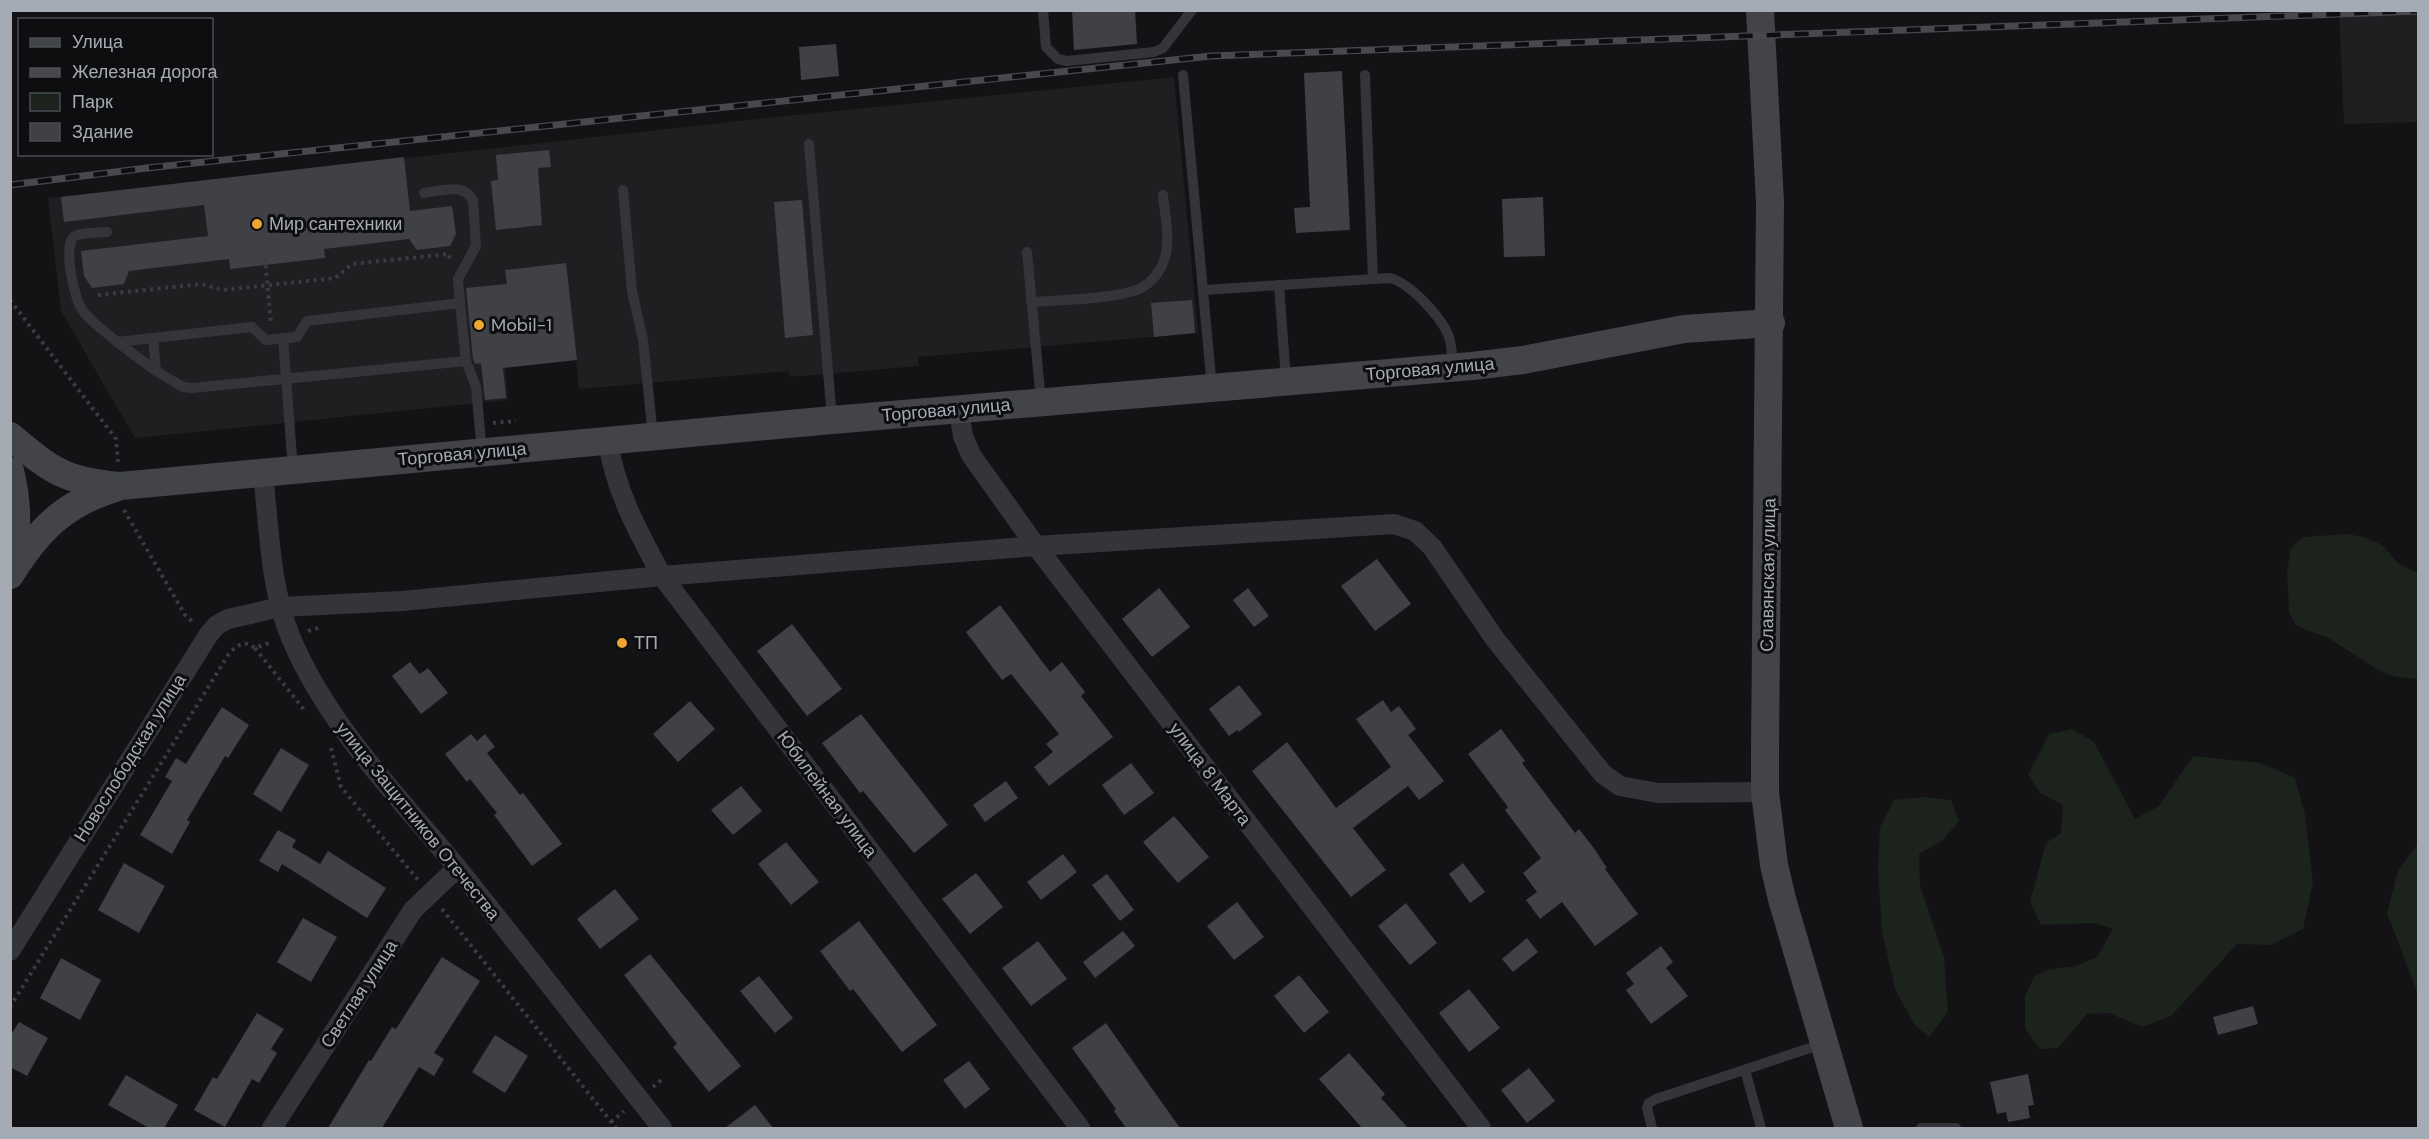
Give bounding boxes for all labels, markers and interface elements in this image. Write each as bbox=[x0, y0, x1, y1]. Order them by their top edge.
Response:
legend bbox=[18, 18, 213, 156]
text: Улица bbox=[72, 30, 124, 54]
text: Железная дорога bbox=[72, 60, 218, 84]
text: Парк bbox=[72, 90, 113, 114]
text: Здание bbox=[72, 120, 133, 144]
place label: Мир сантехники bbox=[269, 212, 402, 236]
marker: Мир сантехники bbox=[250, 217, 264, 231]
place label: Mobil-1 bbox=[491, 313, 552, 337]
marker: Mobil-1 bbox=[472, 318, 486, 332]
street label: Торговая улица bbox=[1365, 351, 1496, 387]
street label: Торговая улица bbox=[881, 392, 1012, 428]
street label: Торговая улица bbox=[397, 436, 528, 472]
street label: Славянская улица bbox=[1755, 497, 1781, 652]
place label: ТП bbox=[634, 631, 658, 655]
marker: ТП bbox=[615, 636, 629, 650]
street label: Новослободская улица bbox=[68, 669, 192, 847]
street label: улица Защитников Отечества bbox=[331, 717, 506, 926]
street label: улица 8 Марта bbox=[1163, 718, 1257, 831]
street label: Юбилейная улица bbox=[771, 726, 883, 863]
street label: Светлая улица bbox=[315, 935, 403, 1053]

